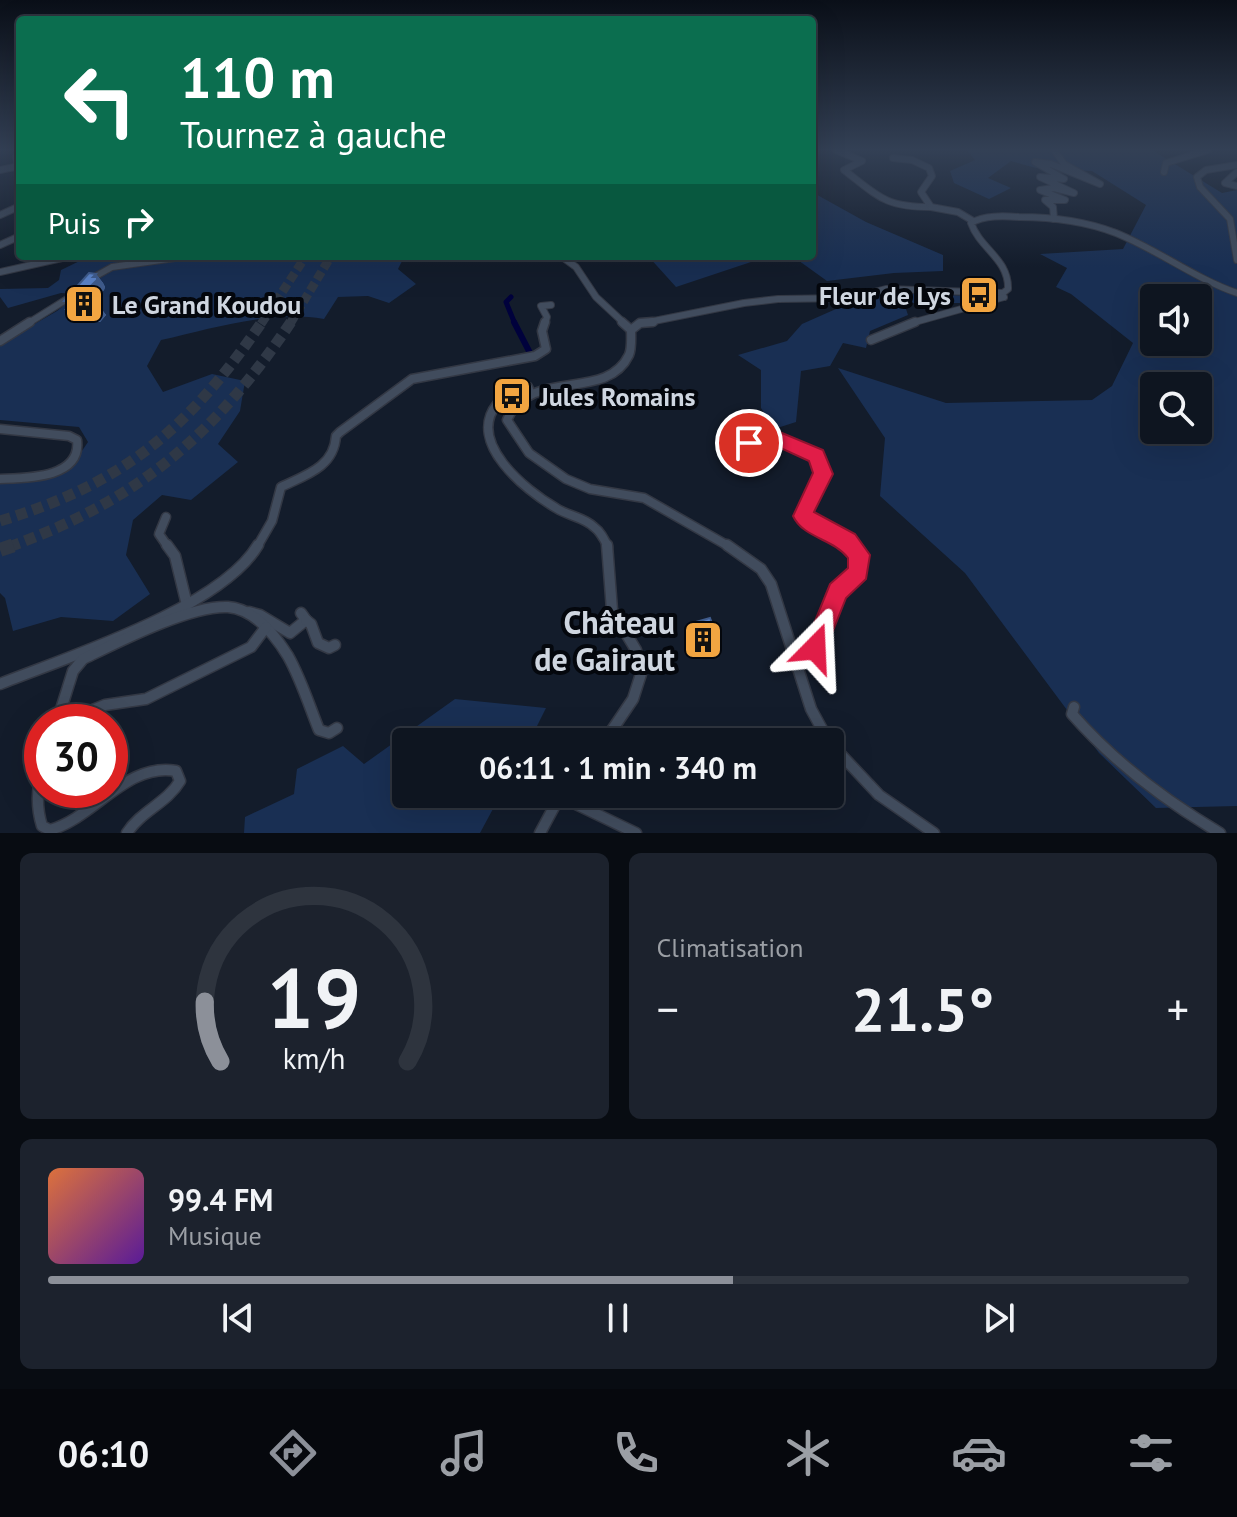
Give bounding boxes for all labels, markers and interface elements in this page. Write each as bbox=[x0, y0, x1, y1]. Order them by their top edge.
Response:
text: 110 m bbox=[180, 41, 335, 113]
icon: left bbox=[48, 48, 152, 152]
text: Tournez à gauche bbox=[180, 111, 447, 158]
icon: right bbox=[117, 200, 161, 244]
text: Puis bbox=[48, 203, 101, 242]
bus stop icon: Fleur de Lys bbox=[958, 274, 1000, 316]
place label: Fleur de Lys bbox=[819, 279, 951, 312]
building icon: Le Grand Koudou bbox=[63, 283, 105, 325]
map controls bbox=[1140, 284, 1212, 444]
button: sound bbox=[1140, 284, 1212, 356]
place label: Le Grand Koudou bbox=[112, 288, 301, 321]
button: search bbox=[1140, 372, 1212, 444]
bus stop icon: Jules Romains bbox=[491, 375, 533, 417]
place label: Jules Romains bbox=[539, 380, 695, 413]
pin bbox=[715, 409, 783, 477]
icon: arrive bbox=[727, 421, 771, 465]
place label: Château de Gairaut bbox=[534, 601, 676, 680]
position arrow bbox=[773, 606, 857, 690]
building icon: Château de Gairaut bbox=[682, 619, 724, 661]
speed limit sign: 30 bbox=[24, 704, 128, 808]
text: 06:11 · 1 min · 340 m bbox=[479, 748, 757, 787]
text: Climatisation bbox=[657, 931, 803, 964]
text: 19 bbox=[267, 943, 361, 1051]
text: 21.5° bbox=[851, 970, 994, 1048]
text: − bbox=[657, 980, 679, 1037]
text: + bbox=[1167, 980, 1189, 1037]
text: km/h bbox=[283, 1040, 346, 1077]
text: 99.4 FM bbox=[168, 1180, 273, 1219]
text: Musique bbox=[168, 1219, 262, 1252]
icon: previous bbox=[216, 1296, 260, 1340]
icon: pause bbox=[596, 1296, 640, 1340]
icon: next bbox=[977, 1296, 1021, 1340]
icon: directions bbox=[265, 1425, 321, 1481]
icon: music bbox=[436, 1425, 492, 1481]
icon: phone bbox=[608, 1425, 664, 1481]
icon: climate bbox=[780, 1425, 836, 1481]
icon: car bbox=[951, 1425, 1007, 1481]
icon: filters bbox=[1123, 1425, 1179, 1481]
text: 06:10 bbox=[58, 1430, 149, 1477]

